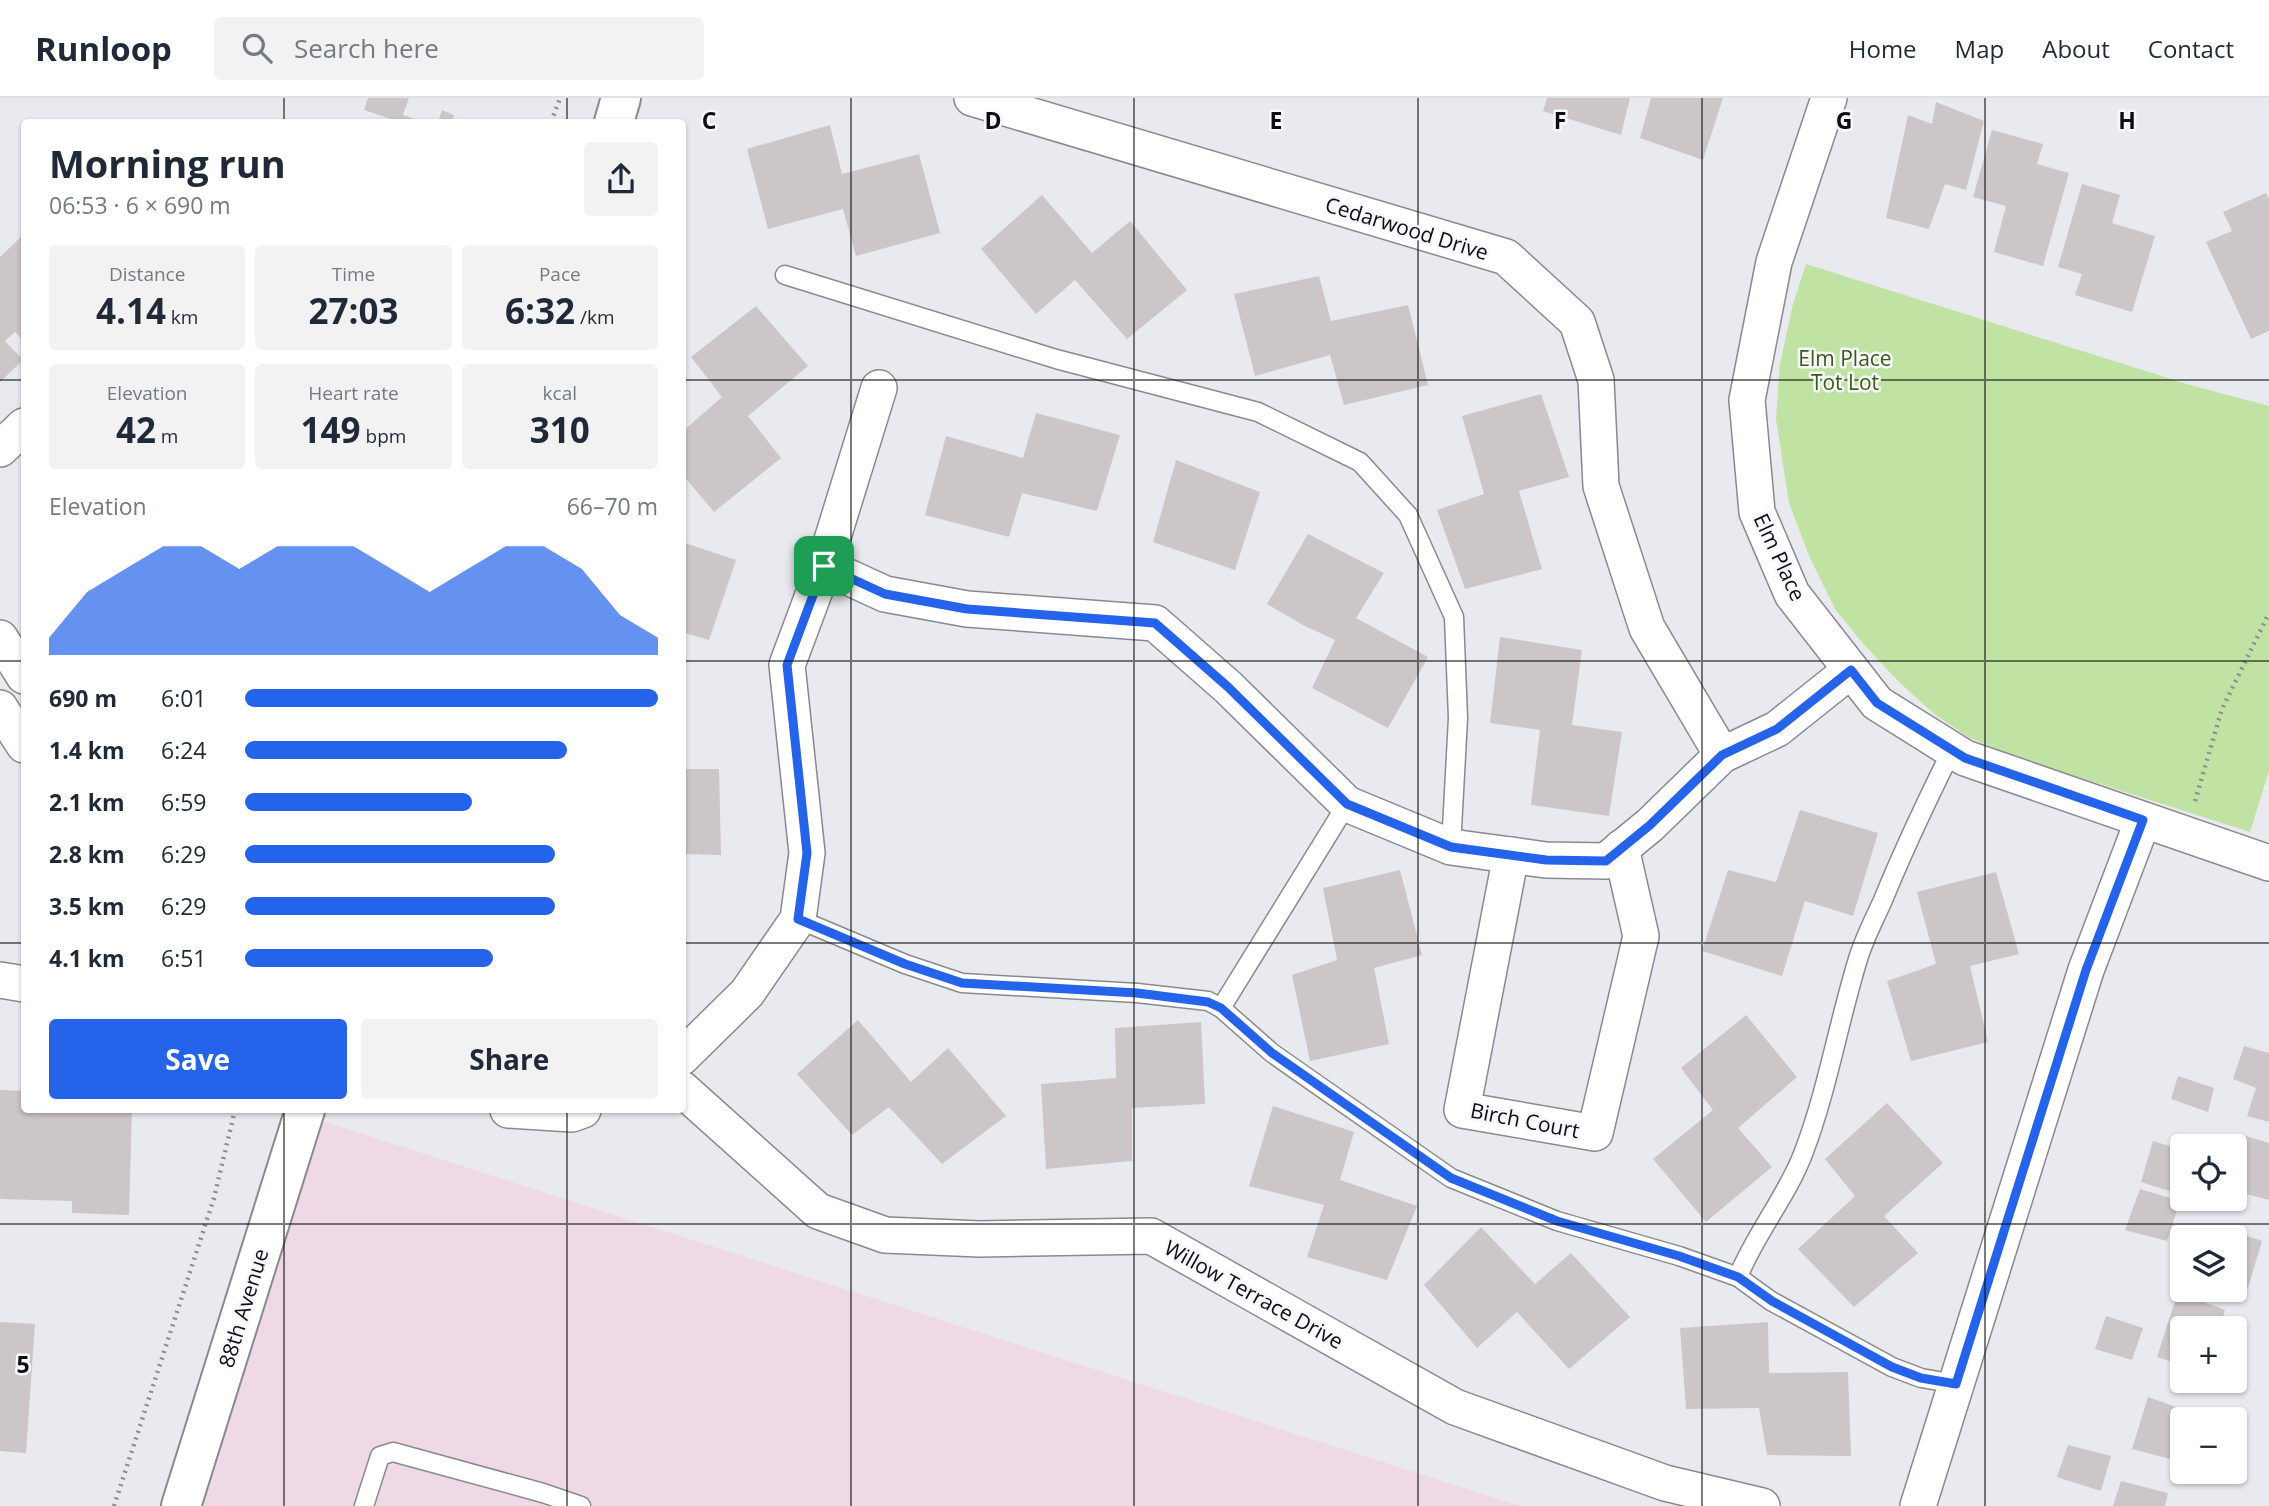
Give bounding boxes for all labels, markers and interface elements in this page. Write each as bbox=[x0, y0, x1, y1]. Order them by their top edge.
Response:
search box bbox=[214, 17, 704, 80]
text: Runloop bbox=[35, 26, 172, 71]
icon: search bbox=[238, 29, 276, 67]
text: Search here bbox=[294, 30, 439, 66]
text: Home bbox=[1849, 32, 1917, 65]
text: Map bbox=[1955, 32, 2004, 65]
text: About bbox=[2042, 32, 2110, 65]
text: Contact bbox=[2148, 32, 2234, 65]
text: C bbox=[702, 104, 716, 136]
text: D bbox=[984, 104, 1002, 136]
text: E bbox=[1270, 104, 1282, 136]
text: F bbox=[1554, 104, 1566, 136]
text: G bbox=[1836, 104, 1852, 136]
text: H bbox=[2118, 104, 2136, 136]
text: Morning run bbox=[49, 137, 286, 189]
button: share bbox=[584, 142, 658, 216]
text: 06:53 · 6 × 690 m bbox=[49, 189, 231, 221]
street label: Cedarwood Drive bbox=[1322, 190, 1492, 266]
text: Distance bbox=[109, 261, 185, 287]
text: Time bbox=[332, 261, 375, 287]
text: Pace bbox=[539, 261, 581, 287]
text: 4.14 bbox=[96, 287, 166, 334]
text: 27:03 bbox=[308, 287, 399, 334]
text: 6:32 bbox=[505, 287, 575, 334]
text: km bbox=[166, 304, 198, 330]
text: /km bbox=[575, 304, 615, 330]
park label: Elm Place Tot Lot bbox=[1798, 344, 1892, 396]
text: Elevation bbox=[107, 380, 188, 406]
text: Heart rate bbox=[308, 380, 399, 406]
text: kcal bbox=[543, 380, 577, 406]
text: 42 bbox=[116, 406, 156, 453]
text: 149 bbox=[301, 406, 361, 453]
text: 310 bbox=[530, 406, 590, 453]
text: m bbox=[156, 423, 178, 449]
text: bpm bbox=[361, 423, 406, 449]
text: Elevation bbox=[49, 490, 147, 522]
text: 66–70 m bbox=[567, 490, 658, 522]
street label: Elm Place bbox=[1748, 509, 1812, 605]
pin bbox=[794, 536, 854, 596]
icon: arrive bbox=[805, 547, 843, 585]
text: 690 m bbox=[49, 682, 117, 714]
text: 6:01 bbox=[161, 682, 207, 714]
text: 1.4 km bbox=[49, 734, 125, 766]
text: 6:24 bbox=[161, 734, 207, 766]
text: 2.1 km bbox=[49, 786, 125, 818]
text: 6:59 bbox=[161, 786, 207, 818]
text: 2.8 km bbox=[49, 838, 125, 870]
text: 6:29 bbox=[161, 838, 207, 870]
text: 3.5 km bbox=[49, 890, 125, 922]
text: 6:29 bbox=[161, 890, 207, 922]
text: 4.1 km bbox=[49, 942, 125, 974]
text: 6:51 bbox=[161, 942, 207, 974]
button: Save bbox=[49, 1019, 347, 1099]
button: Share bbox=[361, 1019, 658, 1099]
street label: Birch Court bbox=[1468, 1096, 1582, 1144]
map controls bbox=[2170, 1134, 2247, 1484]
button: locate bbox=[2170, 1134, 2247, 1211]
button: layers bbox=[2170, 1225, 2247, 1302]
street label: Willow Terrace Drive bbox=[1160, 1233, 1348, 1355]
street label: 88th Avenue bbox=[212, 1245, 274, 1371]
button: + bbox=[2170, 1316, 2247, 1393]
text: 5 bbox=[16, 1348, 30, 1380]
button: − bbox=[2170, 1407, 2247, 1484]

